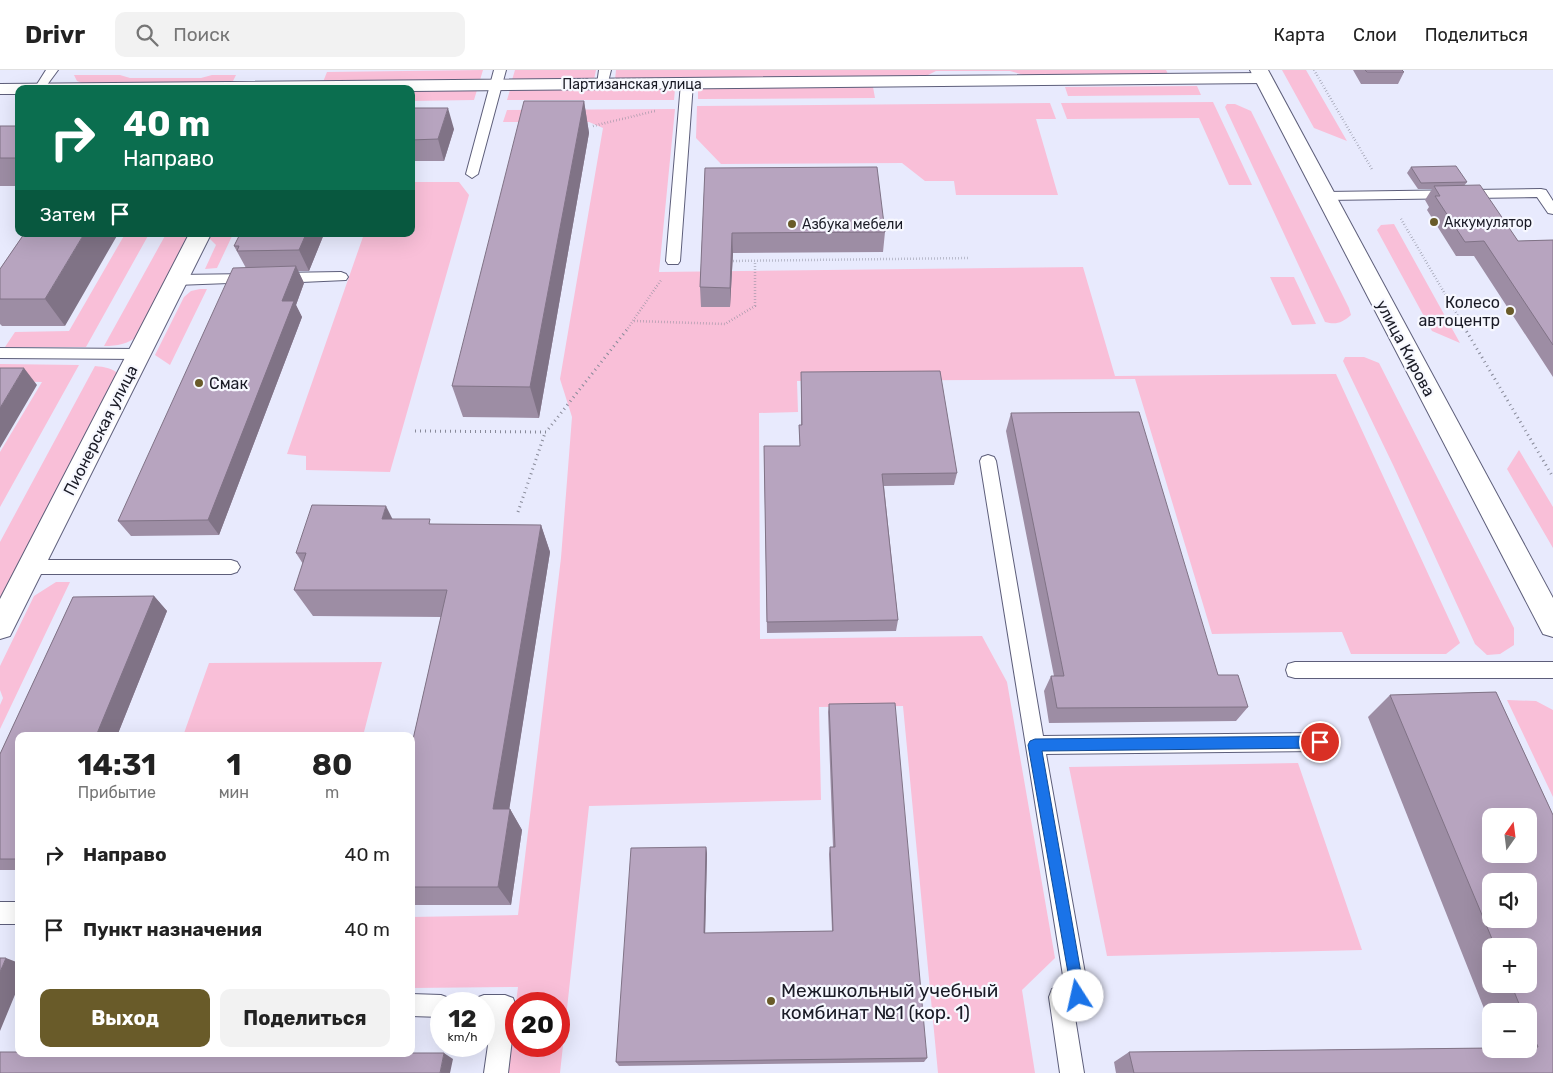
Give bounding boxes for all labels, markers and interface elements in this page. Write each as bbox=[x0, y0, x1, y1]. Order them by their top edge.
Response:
search box bbox=[115, 12, 465, 57]
text: Drivr bbox=[25, 21, 85, 49]
icon: search bbox=[133, 21, 161, 49]
text: Поиск bbox=[173, 23, 230, 46]
text: Карта bbox=[1274, 24, 1325, 46]
text: Слои bbox=[1353, 24, 1397, 46]
text: Поделиться bbox=[1425, 24, 1528, 46]
street label: Партизанская улица bbox=[562, 76, 702, 93]
text: 40 m bbox=[123, 103, 210, 145]
icon: right bbox=[40, 105, 105, 170]
text: Направо bbox=[123, 145, 214, 172]
icon: arrive bbox=[106, 200, 134, 228]
text: Затем bbox=[40, 203, 96, 226]
place label: Аккумулятор bbox=[1444, 214, 1532, 231]
place label: Азбука мебели bbox=[802, 216, 903, 233]
marker: Аккумулятор bbox=[1428, 216, 1440, 228]
marker: Азбука мебели bbox=[786, 218, 798, 230]
place label: Колесо автоцентр bbox=[1419, 293, 1500, 330]
street label: улица Кирова bbox=[1372, 297, 1439, 400]
marker: Колесо автоцентр bbox=[1504, 305, 1516, 317]
street label: Пионерская улица bbox=[59, 362, 141, 498]
place label: Смак bbox=[209, 374, 248, 393]
marker: Смак bbox=[193, 377, 205, 389]
pin bbox=[1299, 721, 1341, 763]
icon: arrive bbox=[1306, 728, 1334, 756]
text: 14:31 bbox=[78, 747, 156, 783]
text: 1 bbox=[226, 747, 241, 783]
text: 80 bbox=[312, 747, 352, 783]
text: Прибытие bbox=[78, 783, 156, 802]
text: мин bbox=[219, 783, 249, 802]
text: m bbox=[325, 783, 339, 802]
north arrow bbox=[1482, 808, 1538, 862]
map controls bbox=[1482, 808, 1537, 1058]
icon: right bbox=[40, 841, 68, 869]
text: Направо bbox=[83, 843, 167, 866]
text: 40 m bbox=[345, 843, 390, 866]
button: sound bbox=[1482, 873, 1537, 928]
icon: arrive bbox=[40, 916, 68, 944]
text: Пункт назначения bbox=[83, 918, 262, 941]
text: 40 m bbox=[345, 918, 390, 941]
button: + bbox=[1482, 938, 1537, 993]
position arrow bbox=[1051, 969, 1103, 1021]
place label: Межшкольный учебный комбинат №1 (кор. 1) bbox=[781, 979, 998, 1024]
button: Выход bbox=[40, 989, 210, 1047]
button: Поделиться bbox=[220, 989, 390, 1047]
speed limit sign: 20 bbox=[505, 992, 570, 1057]
marker: Межшкольный учебный комбинат №1 (кор. 1) bbox=[765, 995, 777, 1007]
button: − bbox=[1482, 1003, 1537, 1058]
text: 12 bbox=[448, 1004, 477, 1033]
text: km/h bbox=[448, 1030, 477, 1044]

